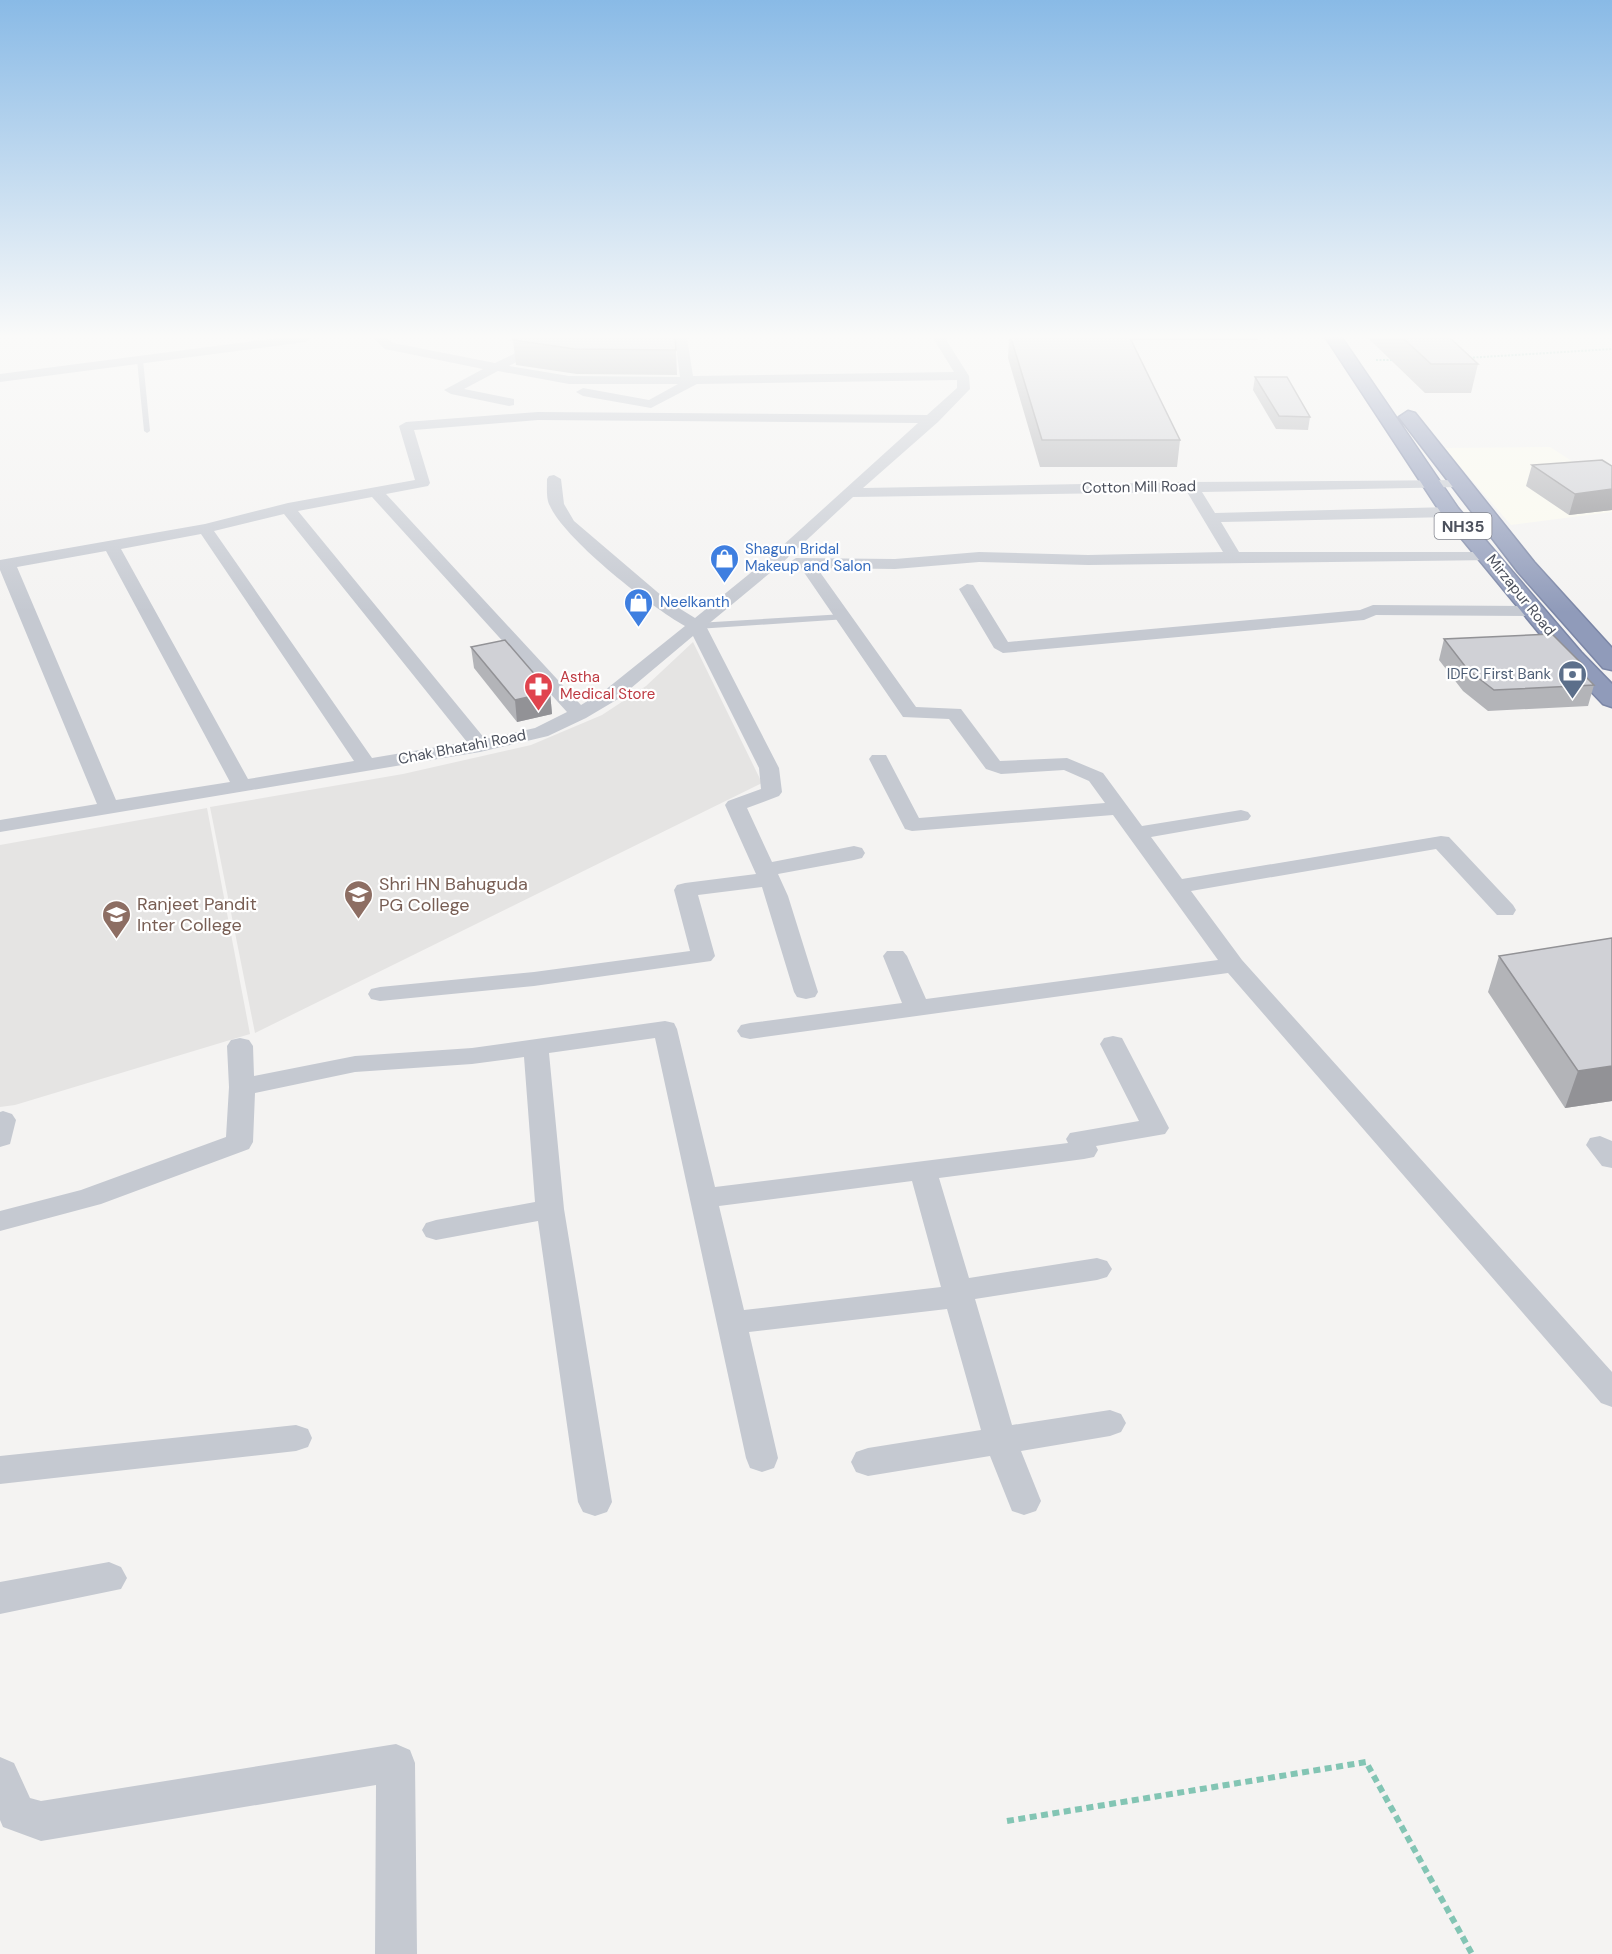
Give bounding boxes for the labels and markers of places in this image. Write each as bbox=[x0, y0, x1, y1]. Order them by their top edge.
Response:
place label: Shagun Bridal Makeup and Salon bbox=[745, 539, 871, 576]
shop icon: Shagun Bridal Makeup and Salon bbox=[708, 542, 740, 584]
shop icon: Neelkanth bbox=[623, 586, 655, 628]
place label: Neelkanth bbox=[660, 592, 730, 612]
bank icon: IDFC First Bank bbox=[1556, 658, 1588, 700]
place label: IDFC First Bank bbox=[1447, 664, 1551, 684]
place label: Astha Medical Store bbox=[560, 667, 655, 704]
pharmacy icon: Astha Medical Store bbox=[523, 670, 555, 712]
place label: Shri HN Bahuguda PG College bbox=[379, 872, 528, 917]
school or university icon: Shri HN Bahuguda PG College bbox=[342, 878, 374, 920]
place label: Ranjeet Pandit Inter College bbox=[137, 892, 257, 937]
school or university icon: Ranjeet Pandit Inter College bbox=[100, 898, 132, 940]

